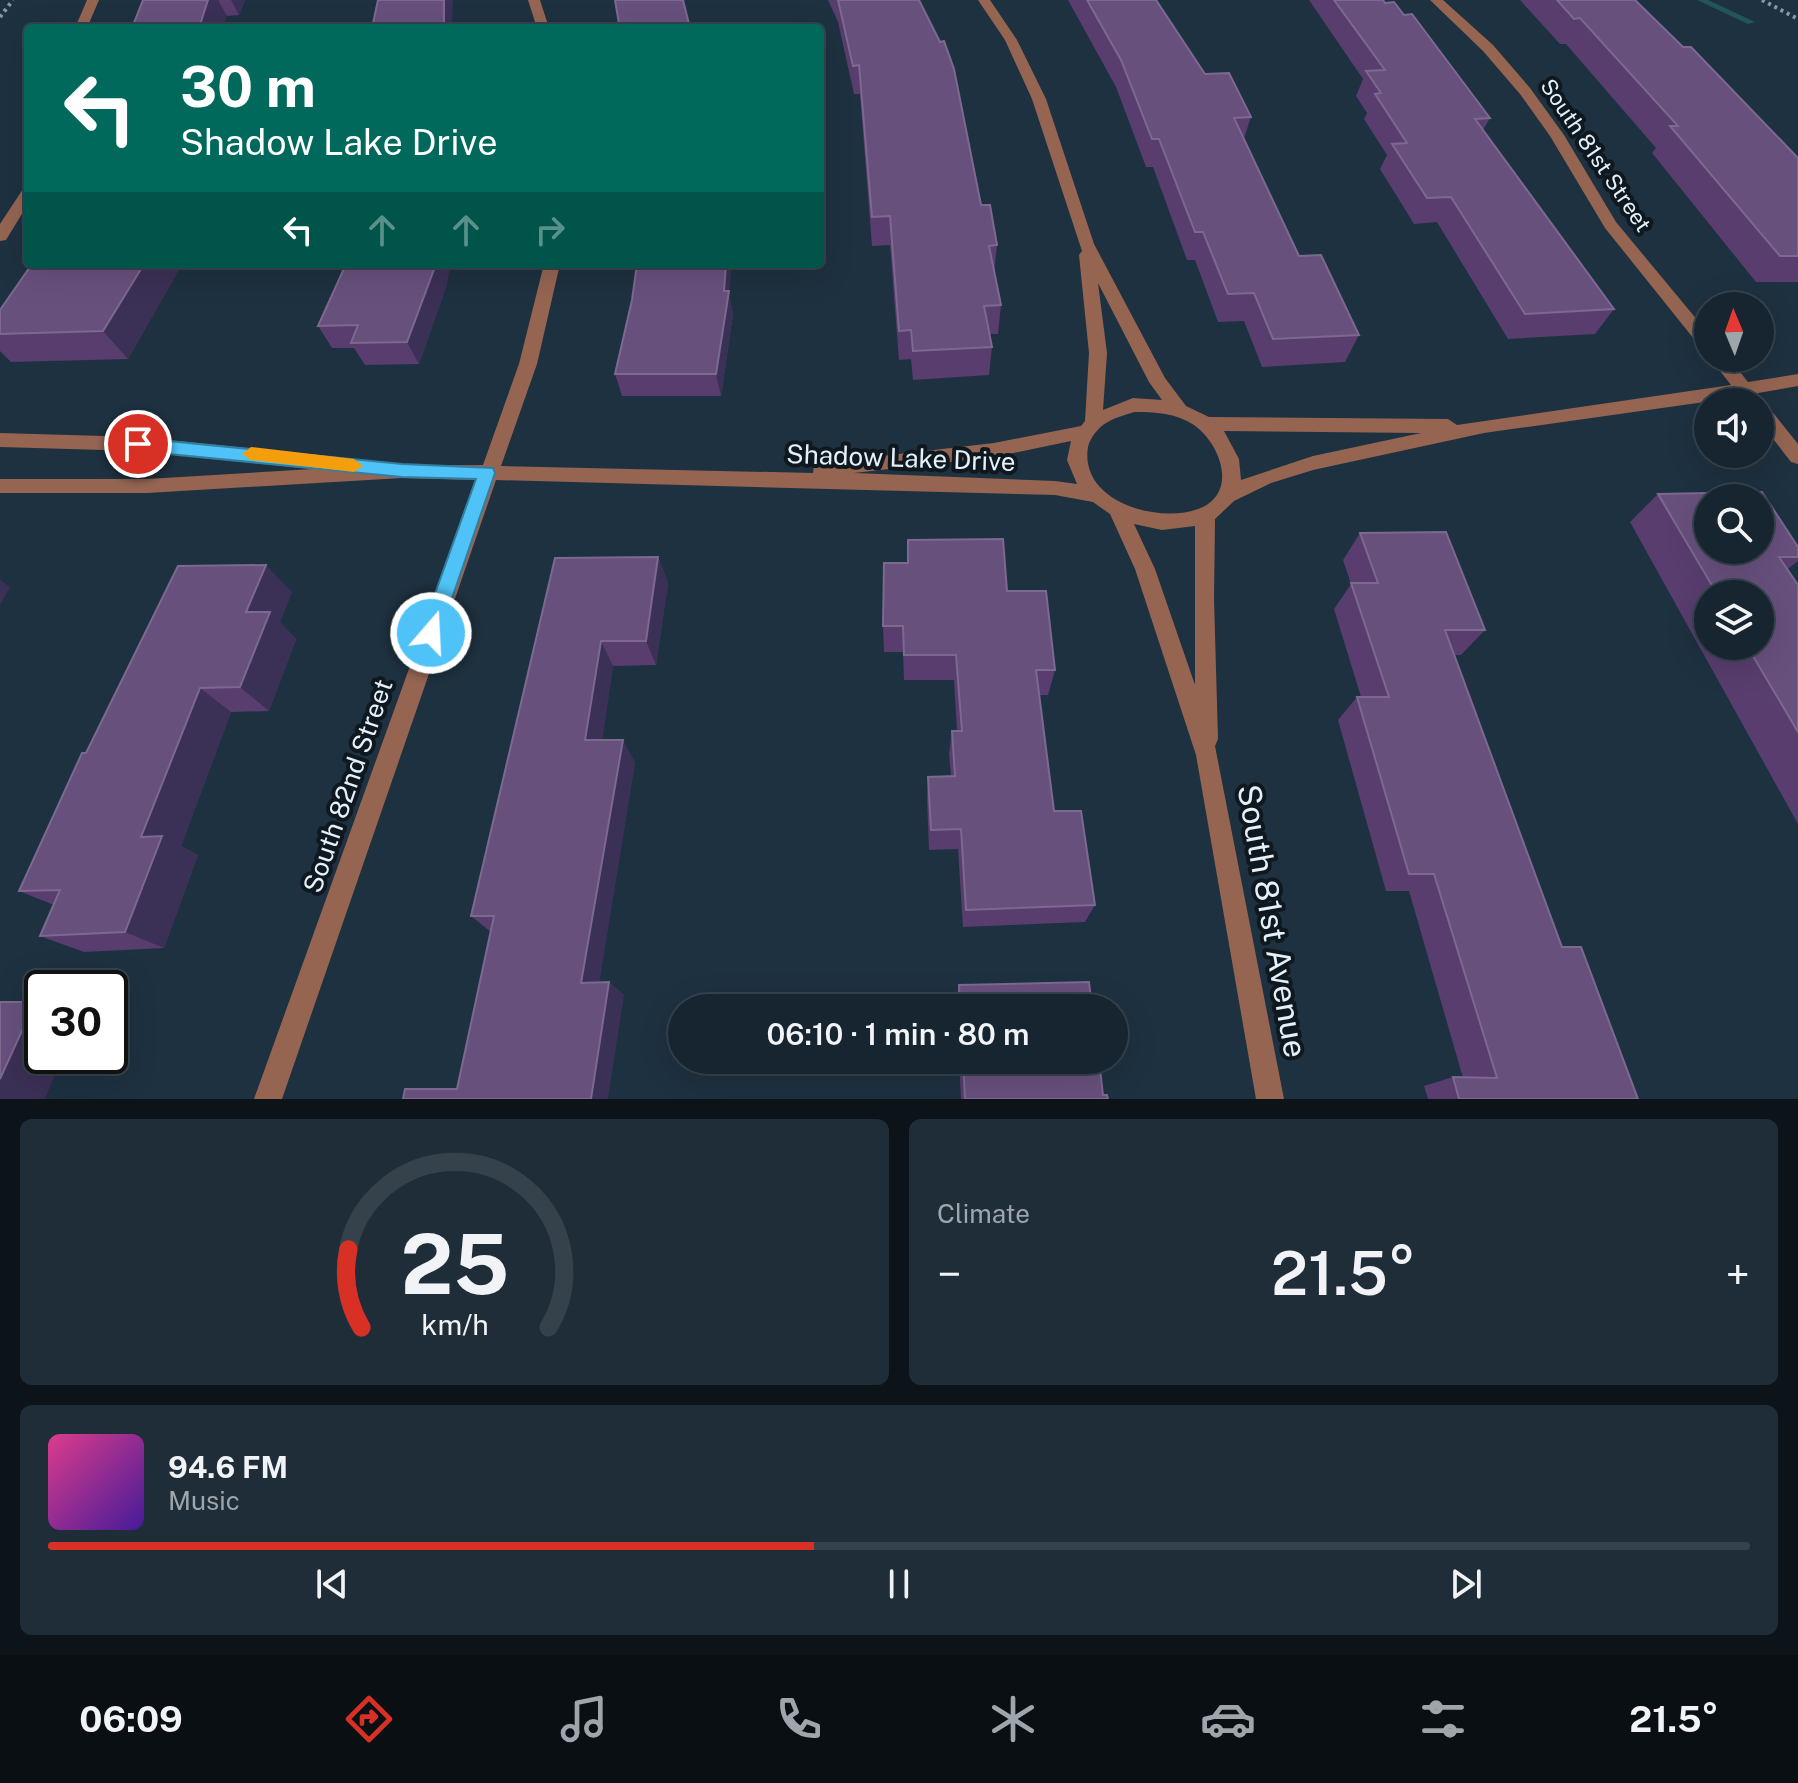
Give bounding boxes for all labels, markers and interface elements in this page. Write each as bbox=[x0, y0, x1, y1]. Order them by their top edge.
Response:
text: 30 m bbox=[180, 54, 316, 120]
icon: left bbox=[48, 56, 152, 160]
street label: South 81st Street bbox=[1535, 74, 1657, 236]
text: Shadow Lake Drive bbox=[180, 121, 498, 163]
icon: left bbox=[276, 208, 320, 252]
icon: ahead bbox=[360, 208, 404, 252]
icon: ahead bbox=[444, 208, 488, 252]
icon: right bbox=[528, 208, 572, 252]
north arrow bbox=[1694, 292, 1774, 372]
map controls bbox=[1694, 292, 1774, 660]
button: sound bbox=[1694, 388, 1774, 468]
pin bbox=[104, 410, 172, 478]
icon: arrive bbox=[116, 422, 160, 466]
street label: Shadow Lake Drive bbox=[786, 438, 1016, 477]
button: search bbox=[1694, 484, 1774, 564]
button: layers bbox=[1694, 580, 1774, 660]
position arrow bbox=[389, 591, 473, 675]
street label: South 82nd Street bbox=[296, 675, 399, 897]
street label: South 81st Avenue bbox=[1230, 782, 1315, 1060]
speed limit sign: 30 bbox=[24, 970, 128, 1074]
text: 06:10 · 1 min · 80 m bbox=[767, 1016, 1029, 1052]
text: Climate bbox=[937, 1198, 1030, 1229]
text: 25 bbox=[400, 1215, 509, 1313]
text: 21.5° bbox=[1271, 1238, 1416, 1309]
text: − bbox=[937, 1248, 961, 1300]
text: + bbox=[1726, 1248, 1750, 1300]
text: km/h bbox=[421, 1308, 488, 1341]
text: 94.6 FM bbox=[168, 1449, 288, 1485]
text: Music bbox=[168, 1485, 240, 1516]
icon: previous bbox=[310, 1562, 354, 1606]
icon: pause bbox=[877, 1562, 921, 1606]
icon: next bbox=[1444, 1562, 1488, 1606]
icon: directions bbox=[341, 1691, 397, 1747]
icon: music bbox=[556, 1691, 612, 1747]
icon: phone bbox=[771, 1691, 827, 1747]
icon: climate bbox=[985, 1691, 1041, 1747]
icon: car bbox=[1200, 1691, 1256, 1747]
icon: filters bbox=[1415, 1691, 1471, 1747]
text: 06:09 bbox=[79, 1698, 183, 1740]
text: 21.5° bbox=[1629, 1698, 1719, 1740]

